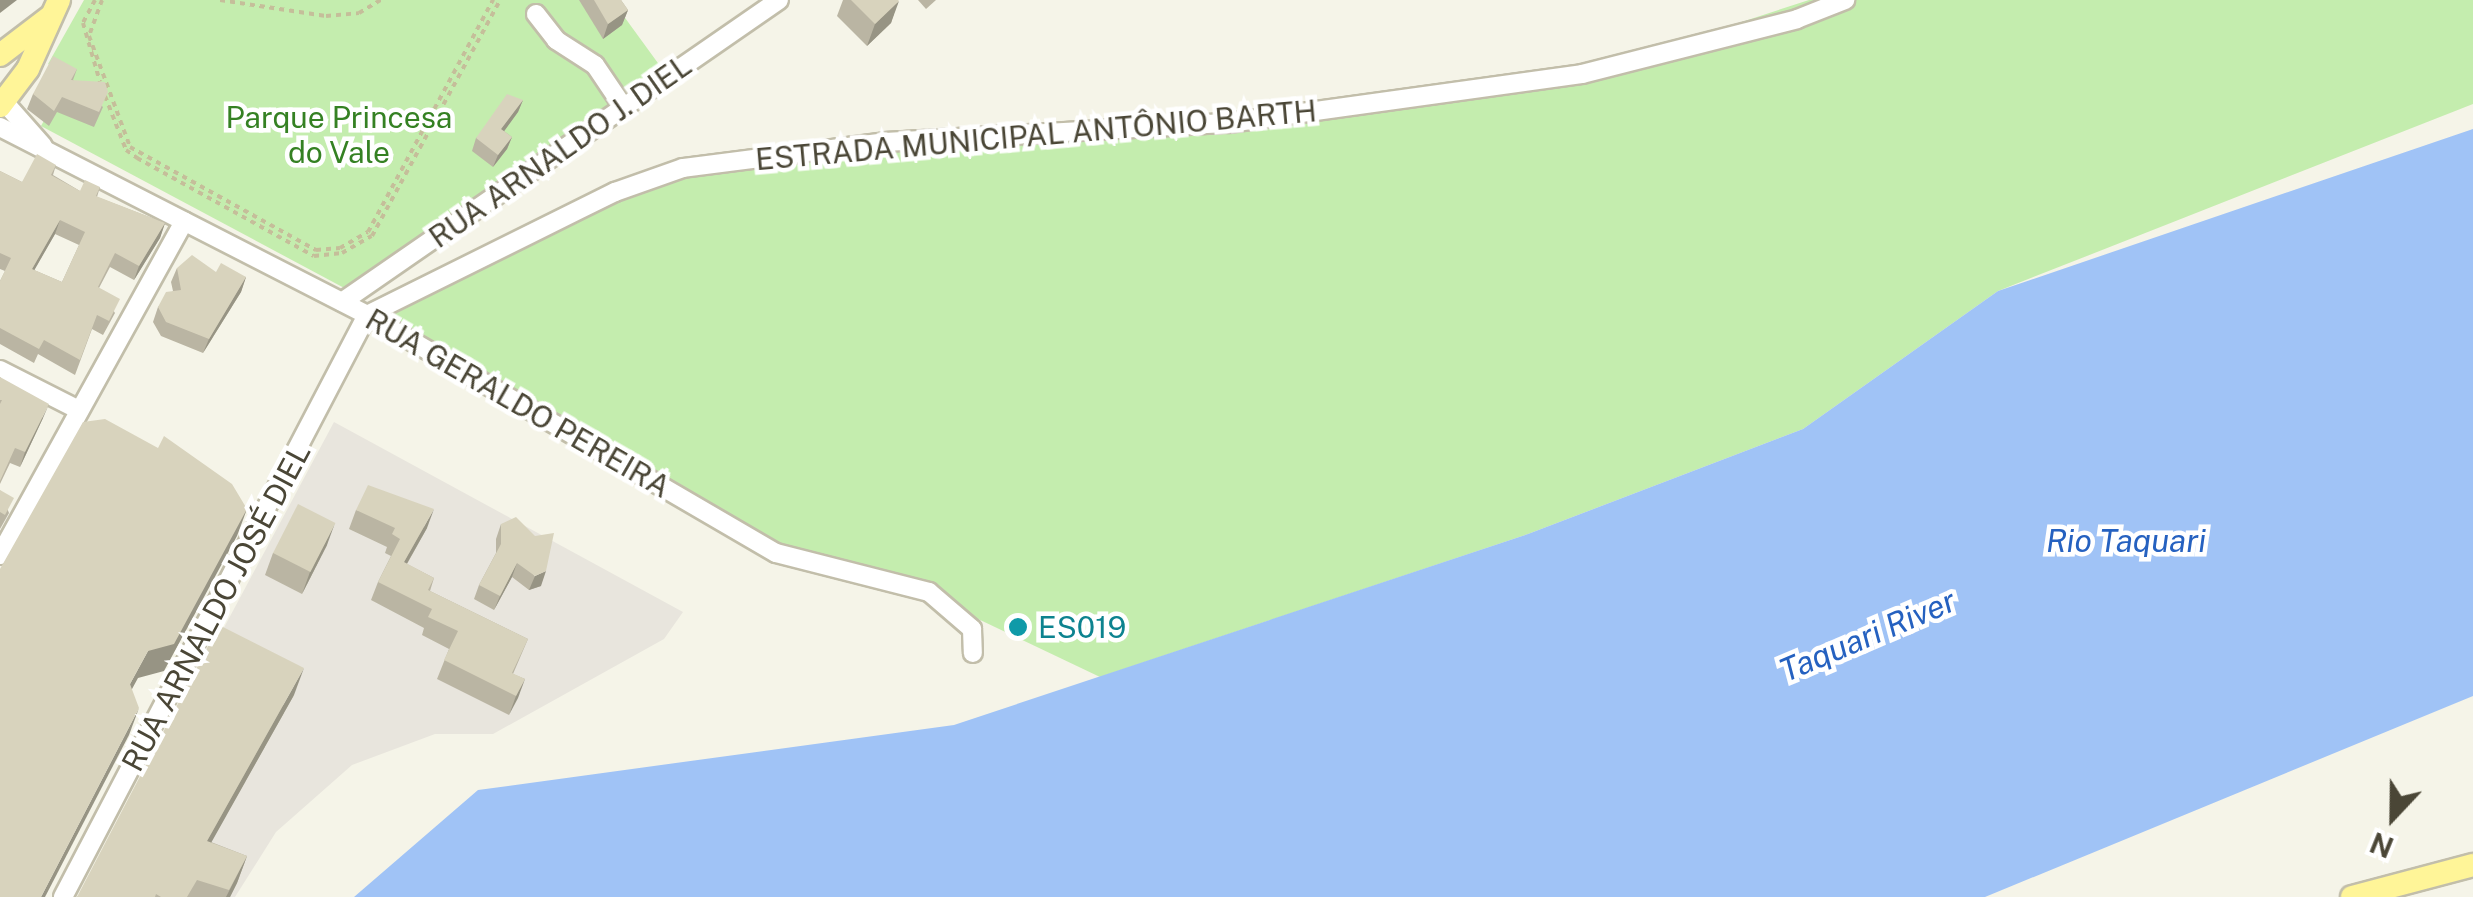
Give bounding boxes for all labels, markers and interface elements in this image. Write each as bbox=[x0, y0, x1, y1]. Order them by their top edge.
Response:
street label: RUA ARNALDO J. DIEL bbox=[422, 47, 698, 255]
street label: ESTRADA MUNICIPAL ANTÔNIO BARTH bbox=[754, 93, 1318, 177]
park label: Parque Princesa do Vale bbox=[225, 99, 453, 170]
street label: RUA GERALDO PEREIRA bbox=[359, 301, 677, 505]
street label: RUA ARNALDO JOSÉ DIEL bbox=[114, 437, 318, 777]
water label: Rio Taquari bbox=[2046, 522, 2206, 560]
water label: Taquari River bbox=[1774, 582, 1962, 690]
place label: ES019 bbox=[1038, 609, 1126, 645]
marker: ES019 bbox=[1007, 616, 1029, 638]
north arrow bbox=[2343, 767, 2443, 867]
text: N bbox=[2365, 826, 2398, 865]

